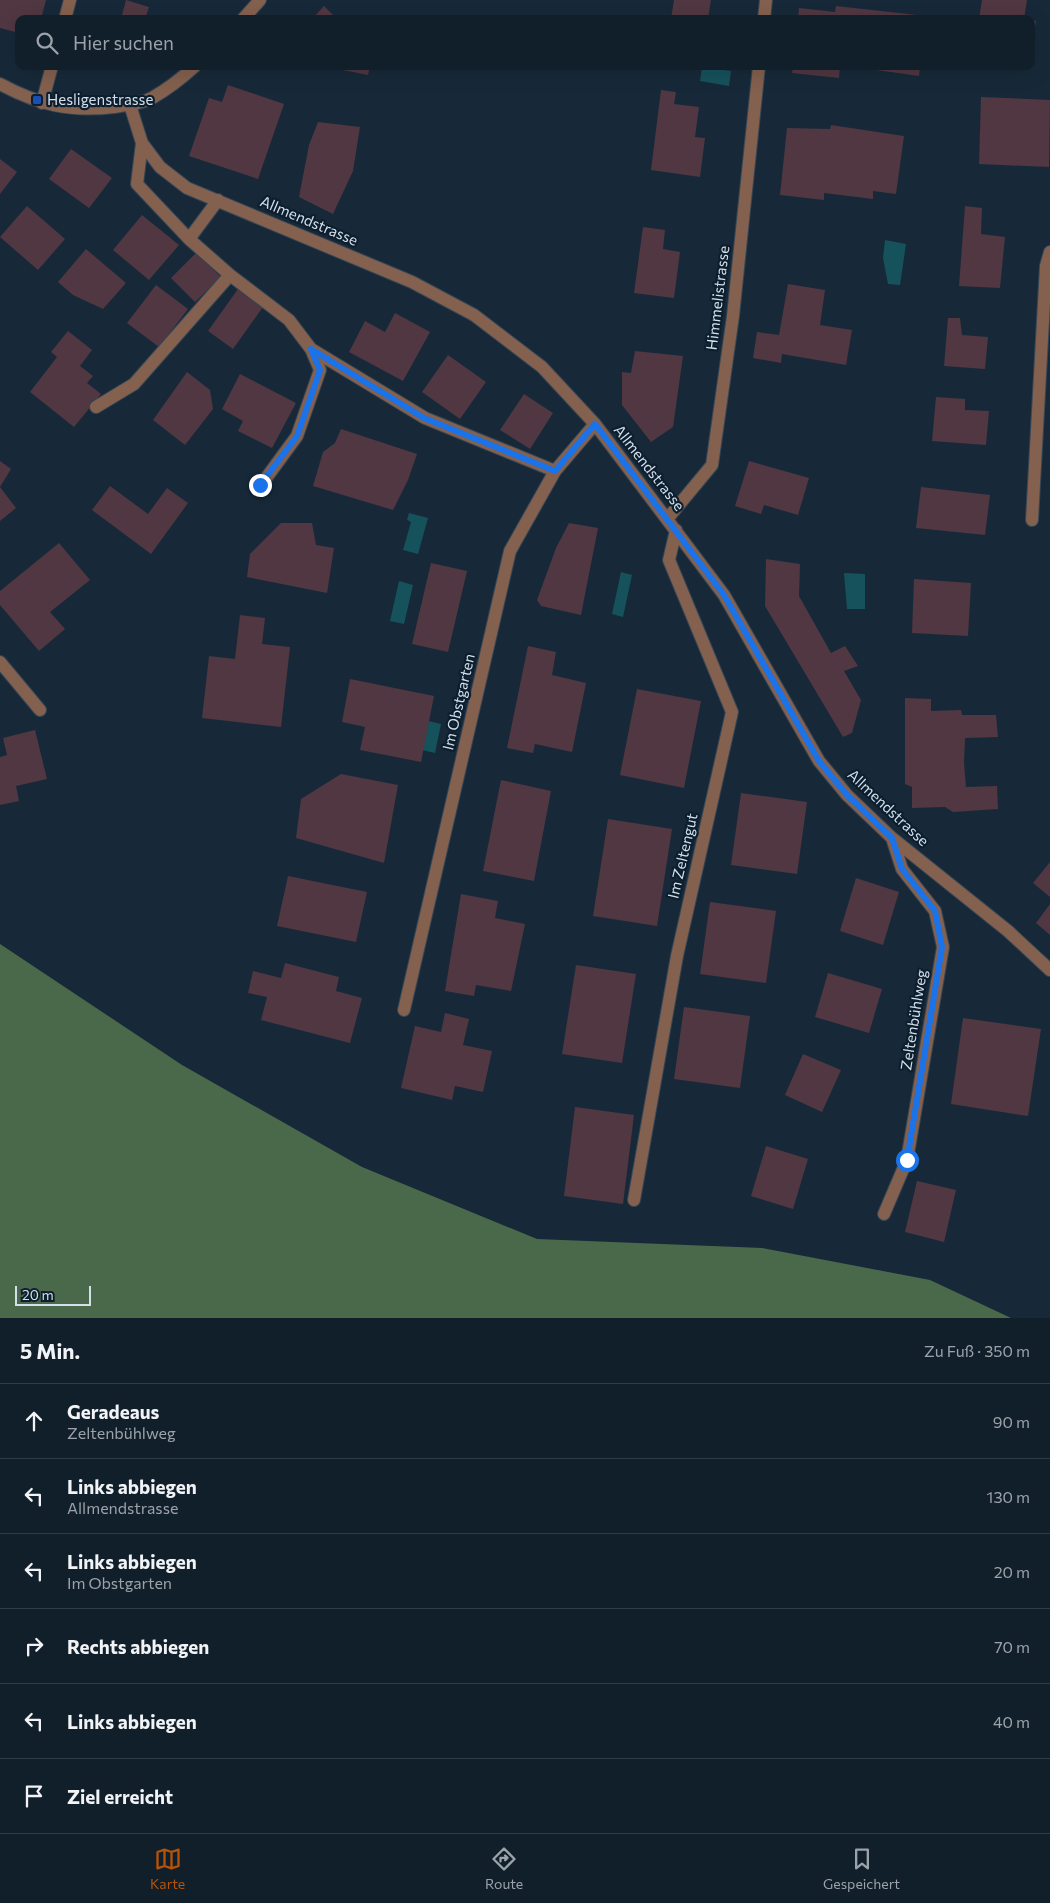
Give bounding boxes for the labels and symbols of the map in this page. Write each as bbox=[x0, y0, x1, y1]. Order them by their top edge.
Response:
place label: Hesligenstrasse bbox=[47, 90, 153, 108]
marker: Hesligenstrasse bbox=[31, 94, 43, 106]
street label: Allmendstrasse bbox=[258, 191, 361, 249]
street label: Himmelistrasse bbox=[702, 245, 732, 351]
street label: Allmendstrasse bbox=[611, 421, 689, 514]
route end bbox=[249, 474, 272, 497]
street label: Im Obstgarten bbox=[438, 652, 478, 752]
street label: Allmendstrasse bbox=[844, 765, 933, 850]
street label: Im Zeltengut bbox=[663, 811, 701, 900]
street label: Zeltenbühlweg bbox=[896, 968, 930, 1072]
route start bbox=[896, 1149, 919, 1172]
scale bar bbox=[15, 1283, 91, 1306]

